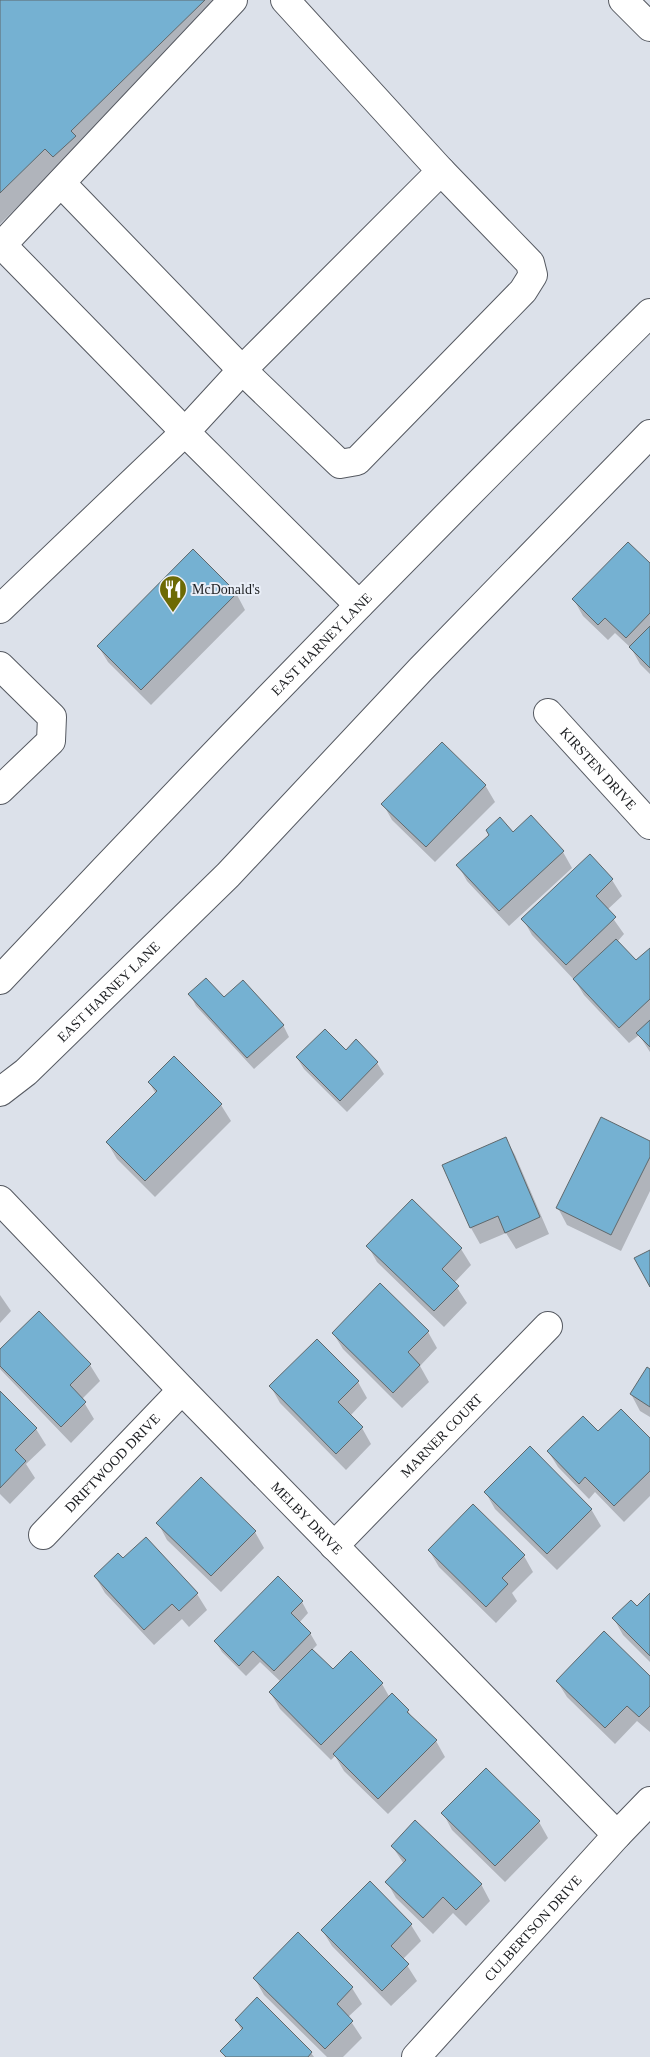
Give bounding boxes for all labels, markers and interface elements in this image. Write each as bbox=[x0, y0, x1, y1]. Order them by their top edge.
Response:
restaurant icon: McDonald's bbox=[158, 574, 188, 613]
place label: McDonald's bbox=[192, 582, 260, 597]
street label: EAST HARNEY LANE bbox=[268, 590, 375, 698]
street label: KIRSTEN DRIVE bbox=[557, 724, 640, 813]
street label: EAST HARNEY LANE bbox=[54, 938, 163, 1045]
street label: MARNER COURT bbox=[398, 1391, 485, 1480]
street label: DRIFTWOOD DRIVE bbox=[62, 1411, 163, 1515]
street label: MELBY DRIVE bbox=[269, 1479, 346, 1557]
street label: CULBERTSON DRIVE bbox=[481, 1872, 584, 1984]

